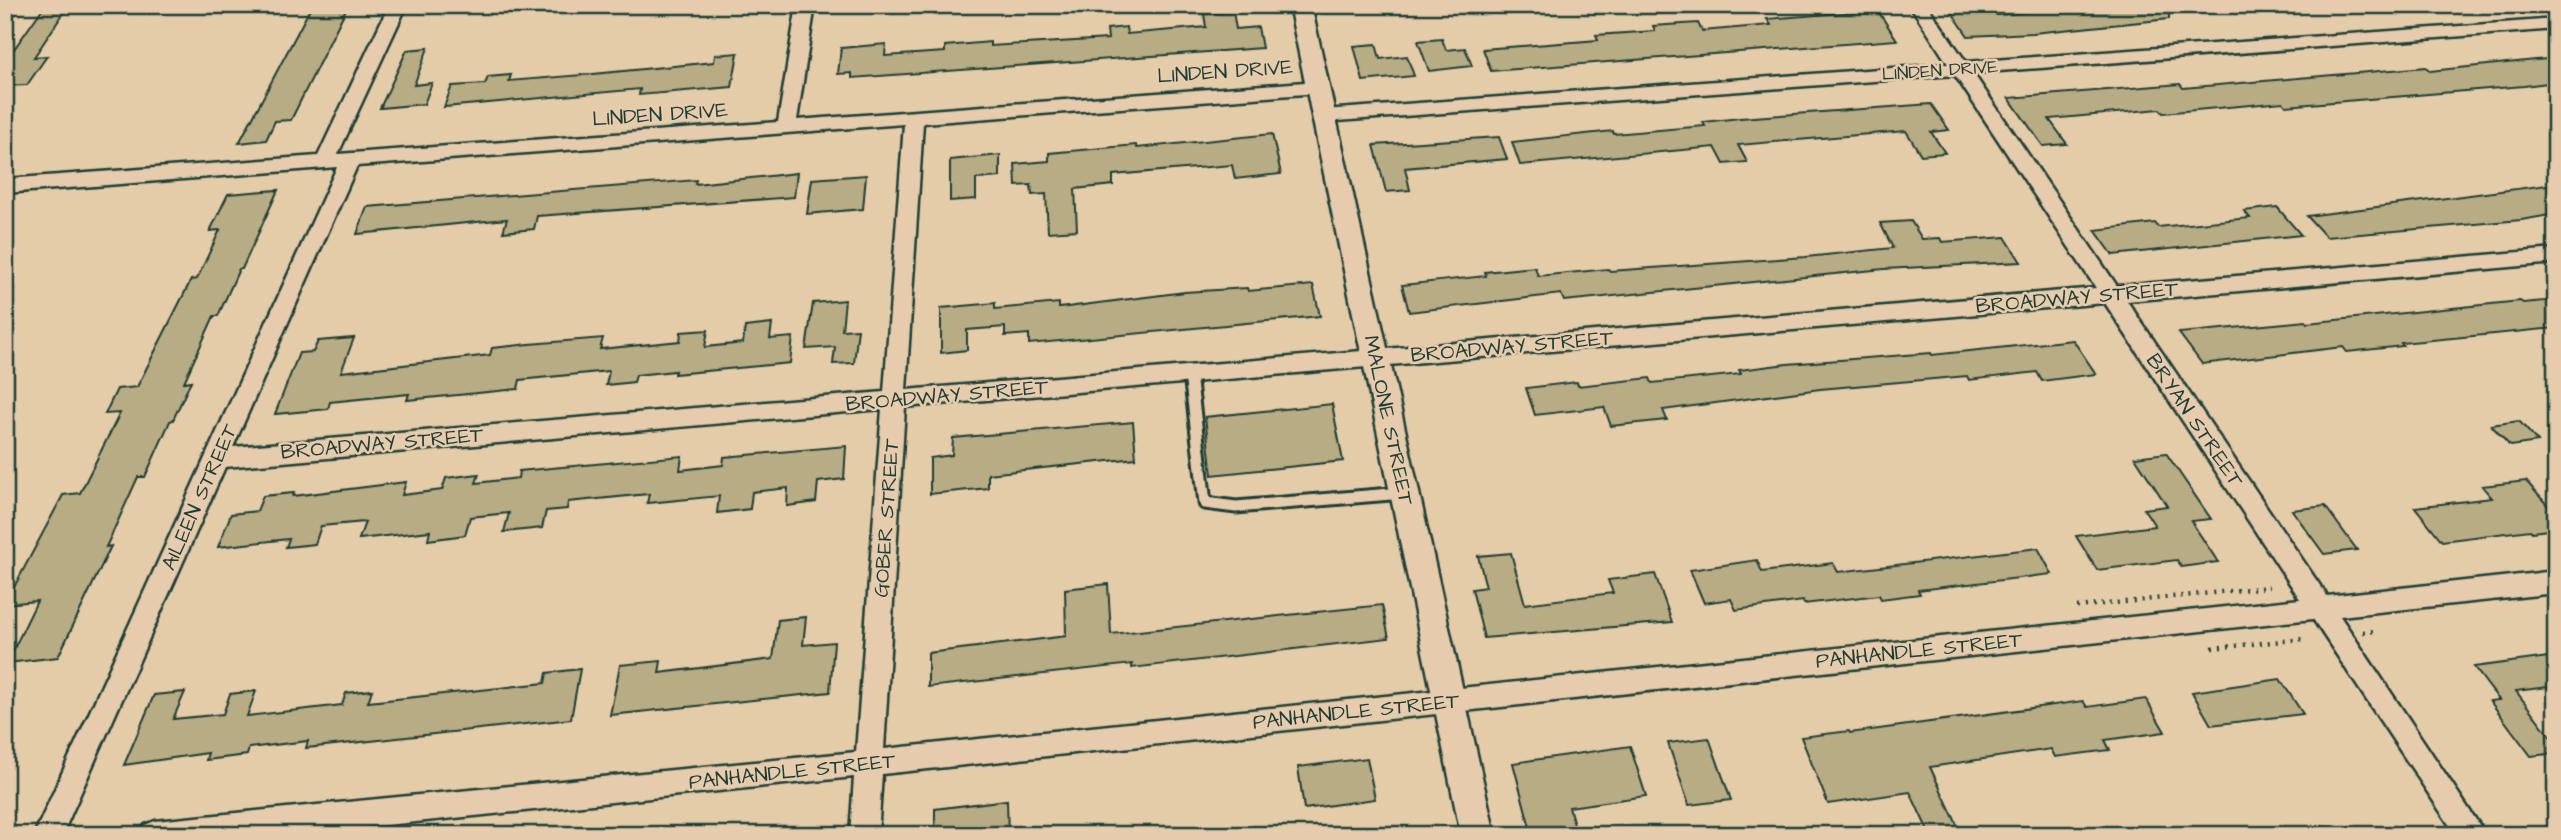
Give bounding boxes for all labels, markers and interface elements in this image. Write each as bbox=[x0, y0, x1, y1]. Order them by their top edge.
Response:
street label: LINDEN DRIVE bbox=[1156, 52, 1294, 91]
street label: LINDEN DRIVE bbox=[1881, 54, 1999, 87]
street label: LINDEN DRIVE bbox=[591, 95, 729, 134]
street label: BROADWAY STREET bbox=[1974, 274, 2181, 321]
street label: BROADWAY STREET bbox=[1409, 323, 1616, 370]
street label: MALONE STREET bbox=[1356, 333, 1421, 509]
street label: BRYAN STREET bbox=[2139, 348, 2251, 494]
street label: BROADWAY STREET bbox=[844, 372, 1051, 419]
street label: AILEEN STREET bbox=[154, 419, 245, 575]
street label: BROADWAY STREET bbox=[279, 420, 486, 467]
street label: GOBER STREET bbox=[866, 437, 907, 598]
street label: PANHANDLE STREET bbox=[1814, 625, 2025, 676]
street label: PANHANDLE STREET bbox=[1251, 686, 1462, 737]
street label: PANHANDLE STREET bbox=[687, 746, 898, 797]

